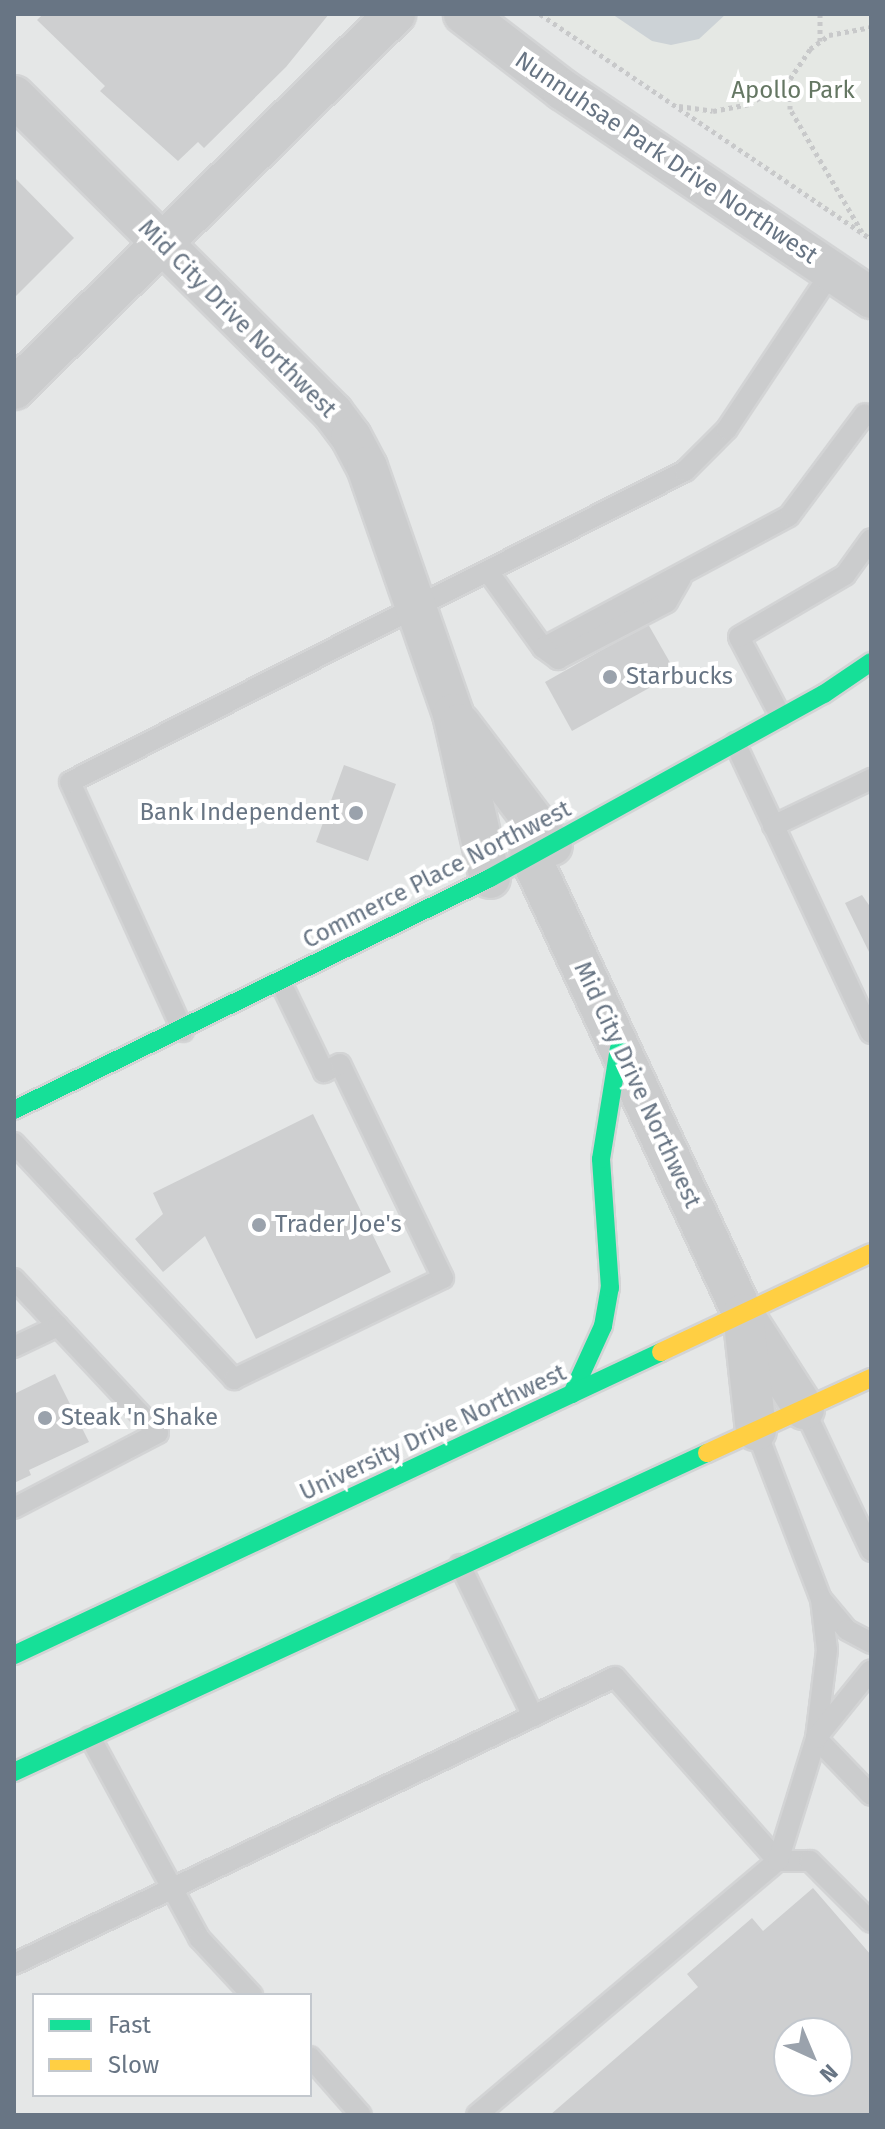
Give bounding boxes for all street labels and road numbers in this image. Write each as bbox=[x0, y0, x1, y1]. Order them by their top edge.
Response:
street label: Nunnuhsae Park Drive Northwest bbox=[509, 46, 823, 270]
street label: Mid City Drive Northwest bbox=[132, 214, 342, 424]
street label: Commerce Place Northwest bbox=[298, 795, 576, 955]
street label: Mid City Drive Northwest bbox=[567, 957, 707, 1213]
street label: University Drive Northwest bbox=[295, 1359, 571, 1507]

